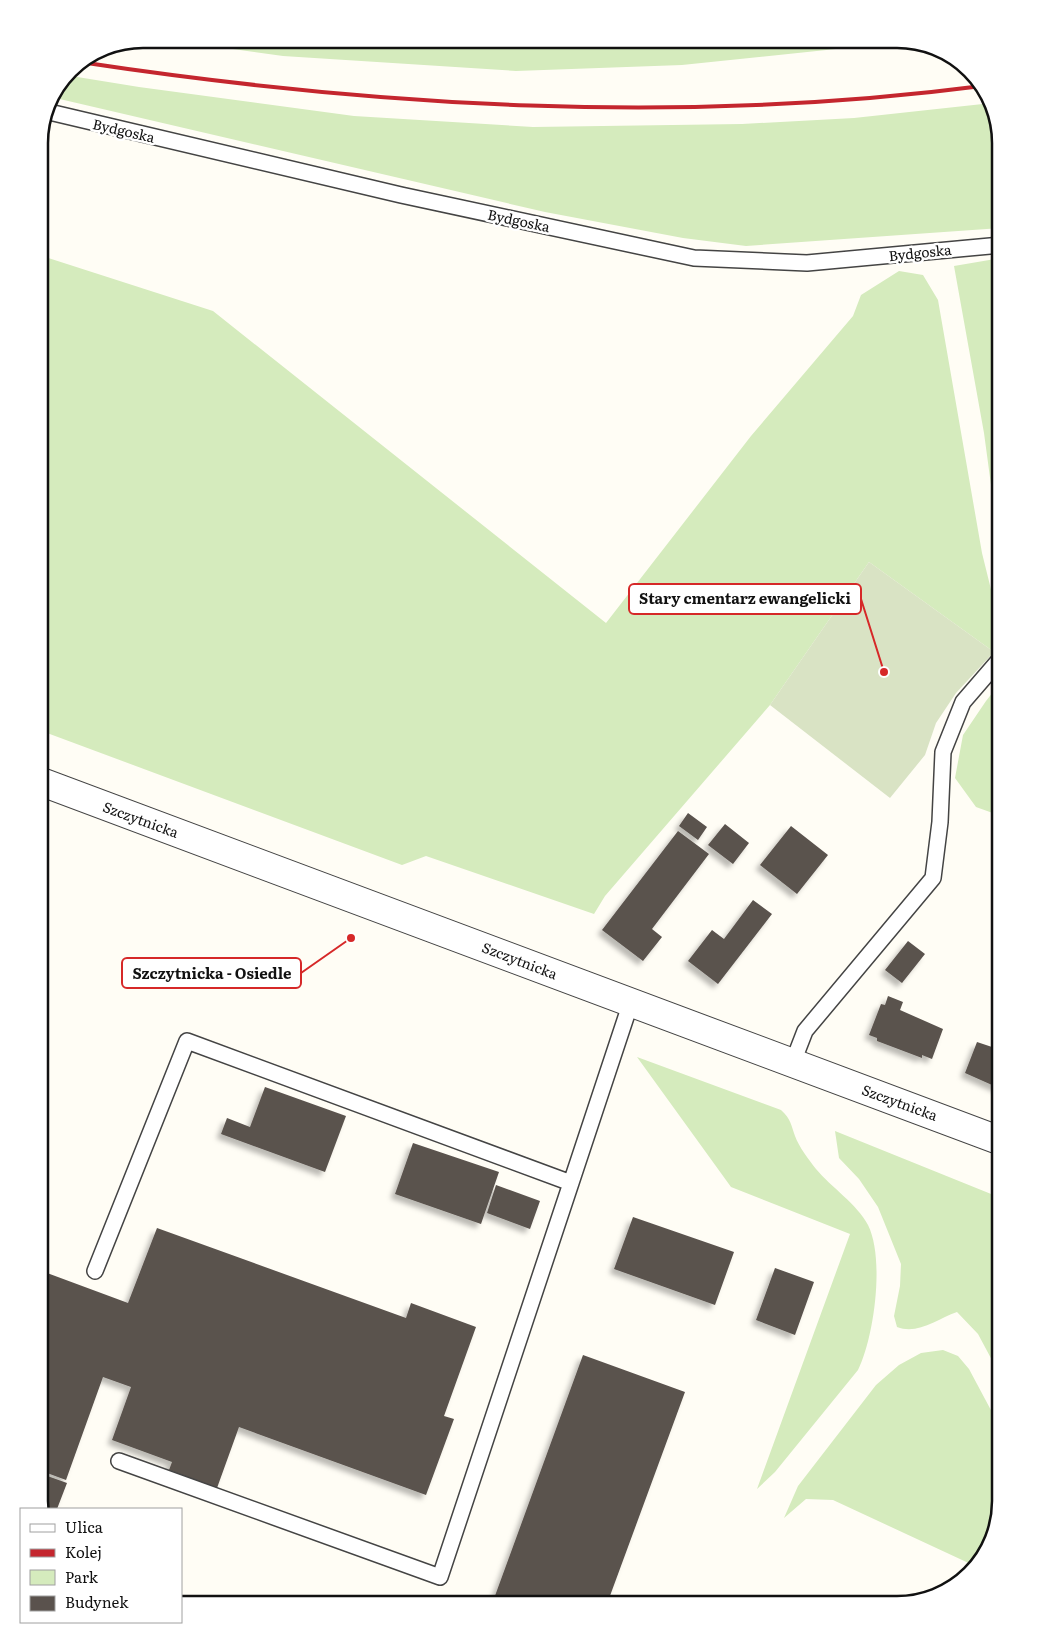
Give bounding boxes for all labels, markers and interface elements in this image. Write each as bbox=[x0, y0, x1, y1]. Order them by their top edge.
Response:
street label: Bydgoska bbox=[91, 113, 157, 147]
street label: Bydgoska bbox=[486, 204, 552, 236]
street label: Bydgoska bbox=[888, 239, 953, 265]
callout: Stary cmentarz ewangelicki bbox=[629, 584, 861, 614]
text: Stary cmentarz ewangelicki bbox=[639, 586, 851, 609]
street label: Szczytnicka bbox=[100, 796, 182, 842]
street label: Szczytnicka bbox=[479, 936, 561, 984]
callout: Szczytnicka - Osiedle bbox=[122, 958, 301, 988]
text: Szczytnicka - Osiedle bbox=[132, 961, 292, 984]
street label: Szczytnicka bbox=[859, 1079, 941, 1125]
legend bbox=[20, 1508, 182, 1623]
text: Ulica bbox=[65, 1515, 104, 1538]
text: Kolej bbox=[65, 1540, 102, 1563]
text: Park bbox=[65, 1565, 99, 1588]
text: Budynek bbox=[65, 1590, 129, 1613]

